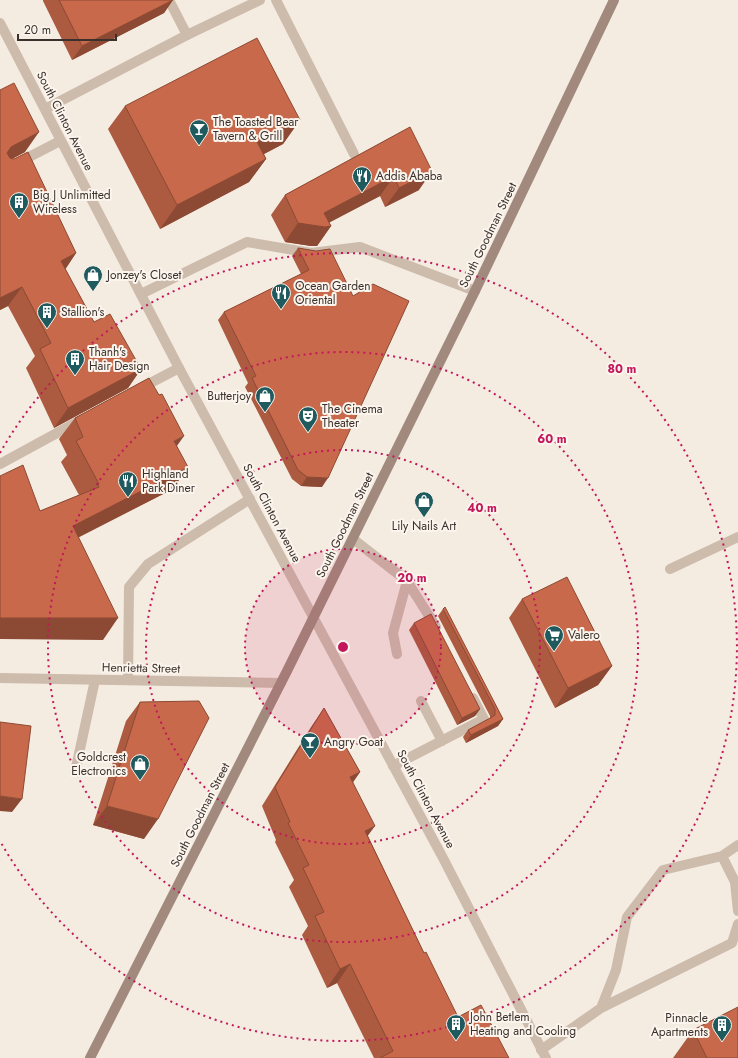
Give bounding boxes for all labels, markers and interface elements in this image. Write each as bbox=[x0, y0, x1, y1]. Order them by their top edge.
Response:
scale bar bbox=[18, 16, 116, 42]
text: 20 m bbox=[24, 21, 51, 39]
street label: South Clinton Avenue bbox=[32, 68, 98, 174]
place label: The Toasted Bear Tavern & Grill bbox=[213, 113, 299, 145]
bar icon: The Toasted Bear Tavern & Grill bbox=[188, 118, 210, 146]
restaurant icon: Addis Ababa bbox=[351, 165, 373, 193]
place label: Addis Ababa bbox=[376, 167, 443, 185]
street label: South Goodman Street bbox=[455, 179, 521, 291]
place label: Big J Unlimitted Wireless bbox=[33, 186, 111, 218]
building icon: Big J Unlimitted Wireless bbox=[8, 191, 30, 219]
shop icon: Jonzey's Closet bbox=[82, 264, 104, 292]
place label: Jonzey's Closet bbox=[105, 266, 182, 284]
place label: Ocean Garden Oriental bbox=[295, 277, 371, 309]
restaurant icon: Ocean Garden Oriental bbox=[270, 282, 292, 310]
building icon: Stallion's bbox=[36, 301, 58, 329]
place label: Stallion's bbox=[61, 303, 105, 321]
place label: Thanh's Hair Design bbox=[89, 343, 150, 375]
building icon: Thanh's Hair Design bbox=[64, 348, 86, 376]
text: 80 m bbox=[608, 360, 637, 378]
shop icon: Butterjoy bbox=[254, 385, 276, 413]
place label: Butterjoy bbox=[207, 387, 252, 405]
place label: The Cinema Theater bbox=[322, 400, 383, 432]
theatre icon: The Cinema Theater bbox=[297, 405, 319, 433]
text: 60 m bbox=[537, 430, 567, 448]
street label: South Clinton Avenue bbox=[238, 461, 306, 565]
place label: Highland Park Diner bbox=[142, 465, 196, 497]
street label: South Goodman Street bbox=[312, 469, 378, 581]
restaurant icon: Highland Park Diner bbox=[117, 470, 139, 498]
shop icon: Lily Nails Art bbox=[413, 490, 435, 518]
text: 40 m bbox=[467, 499, 497, 517]
place label: Lily Nails Art bbox=[392, 517, 456, 535]
text: 20 m bbox=[397, 569, 427, 587]
supermarket icon: Valero bbox=[543, 624, 565, 652]
place label: Valero bbox=[568, 626, 600, 644]
centre of rings bbox=[336, 640, 350, 654]
street label: Henrietta Street bbox=[102, 658, 180, 678]
bar icon: Angry Goat bbox=[299, 731, 321, 759]
place label: Angry Goat bbox=[324, 733, 383, 751]
street label: South Clinton Avenue bbox=[392, 747, 460, 851]
place label: Goldcrest Electronics bbox=[71, 748, 126, 780]
shop icon: Goldcrest Electronics bbox=[129, 753, 151, 781]
street label: South Goodman Street bbox=[166, 760, 234, 870]
place label: John Betlem Heating and Cooling bbox=[468, 1008, 576, 1040]
place label: Pinnacle Apartments bbox=[651, 1009, 708, 1041]
building icon: John Betlem Heating and Cooling bbox=[445, 1013, 467, 1041]
building icon: Pinnacle Apartments bbox=[711, 1014, 733, 1042]

